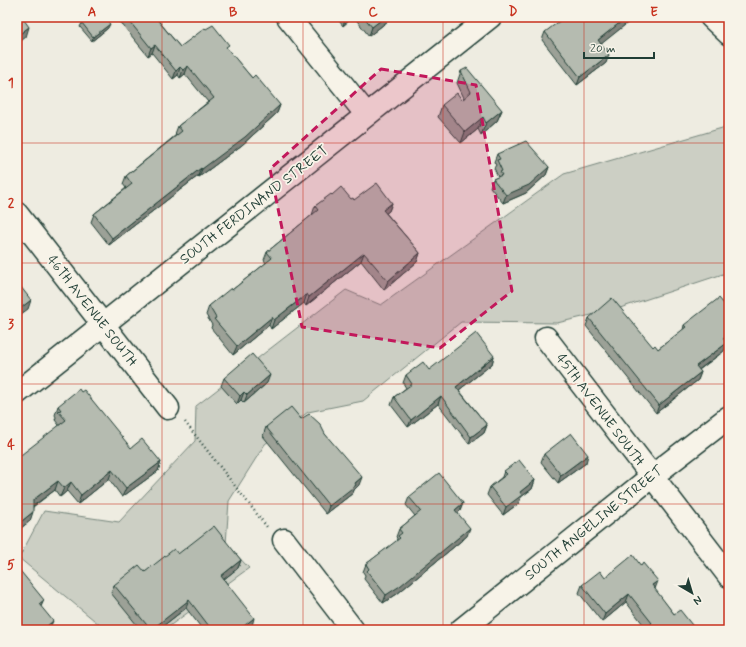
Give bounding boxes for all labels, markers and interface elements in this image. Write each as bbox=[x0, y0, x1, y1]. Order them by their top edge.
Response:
text: A bbox=[88, 4, 96, 21]
text: B bbox=[229, 4, 238, 21]
text: C bbox=[368, 4, 378, 21]
text: D bbox=[509, 4, 518, 21]
text: E bbox=[650, 4, 658, 21]
scale bar bbox=[584, 34, 654, 60]
text: 20 m bbox=[590, 41, 616, 57]
text: 1 bbox=[8, 75, 14, 92]
street label: SOUTH FERDINAND STREET bbox=[176, 142, 332, 268]
text: 2 bbox=[8, 195, 15, 212]
street label: 46TH AVENUE SOUTH bbox=[43, 252, 141, 370]
text: 3 bbox=[8, 316, 14, 333]
street label: 45TH AVENUE SOUTH bbox=[552, 350, 648, 470]
text: 4 bbox=[7, 437, 15, 454]
street label: SOUTH ANGELINE STREET bbox=[521, 461, 667, 584]
text: 5 bbox=[7, 557, 15, 574]
north arrow bbox=[672, 573, 712, 613]
text: N bbox=[690, 592, 705, 608]

